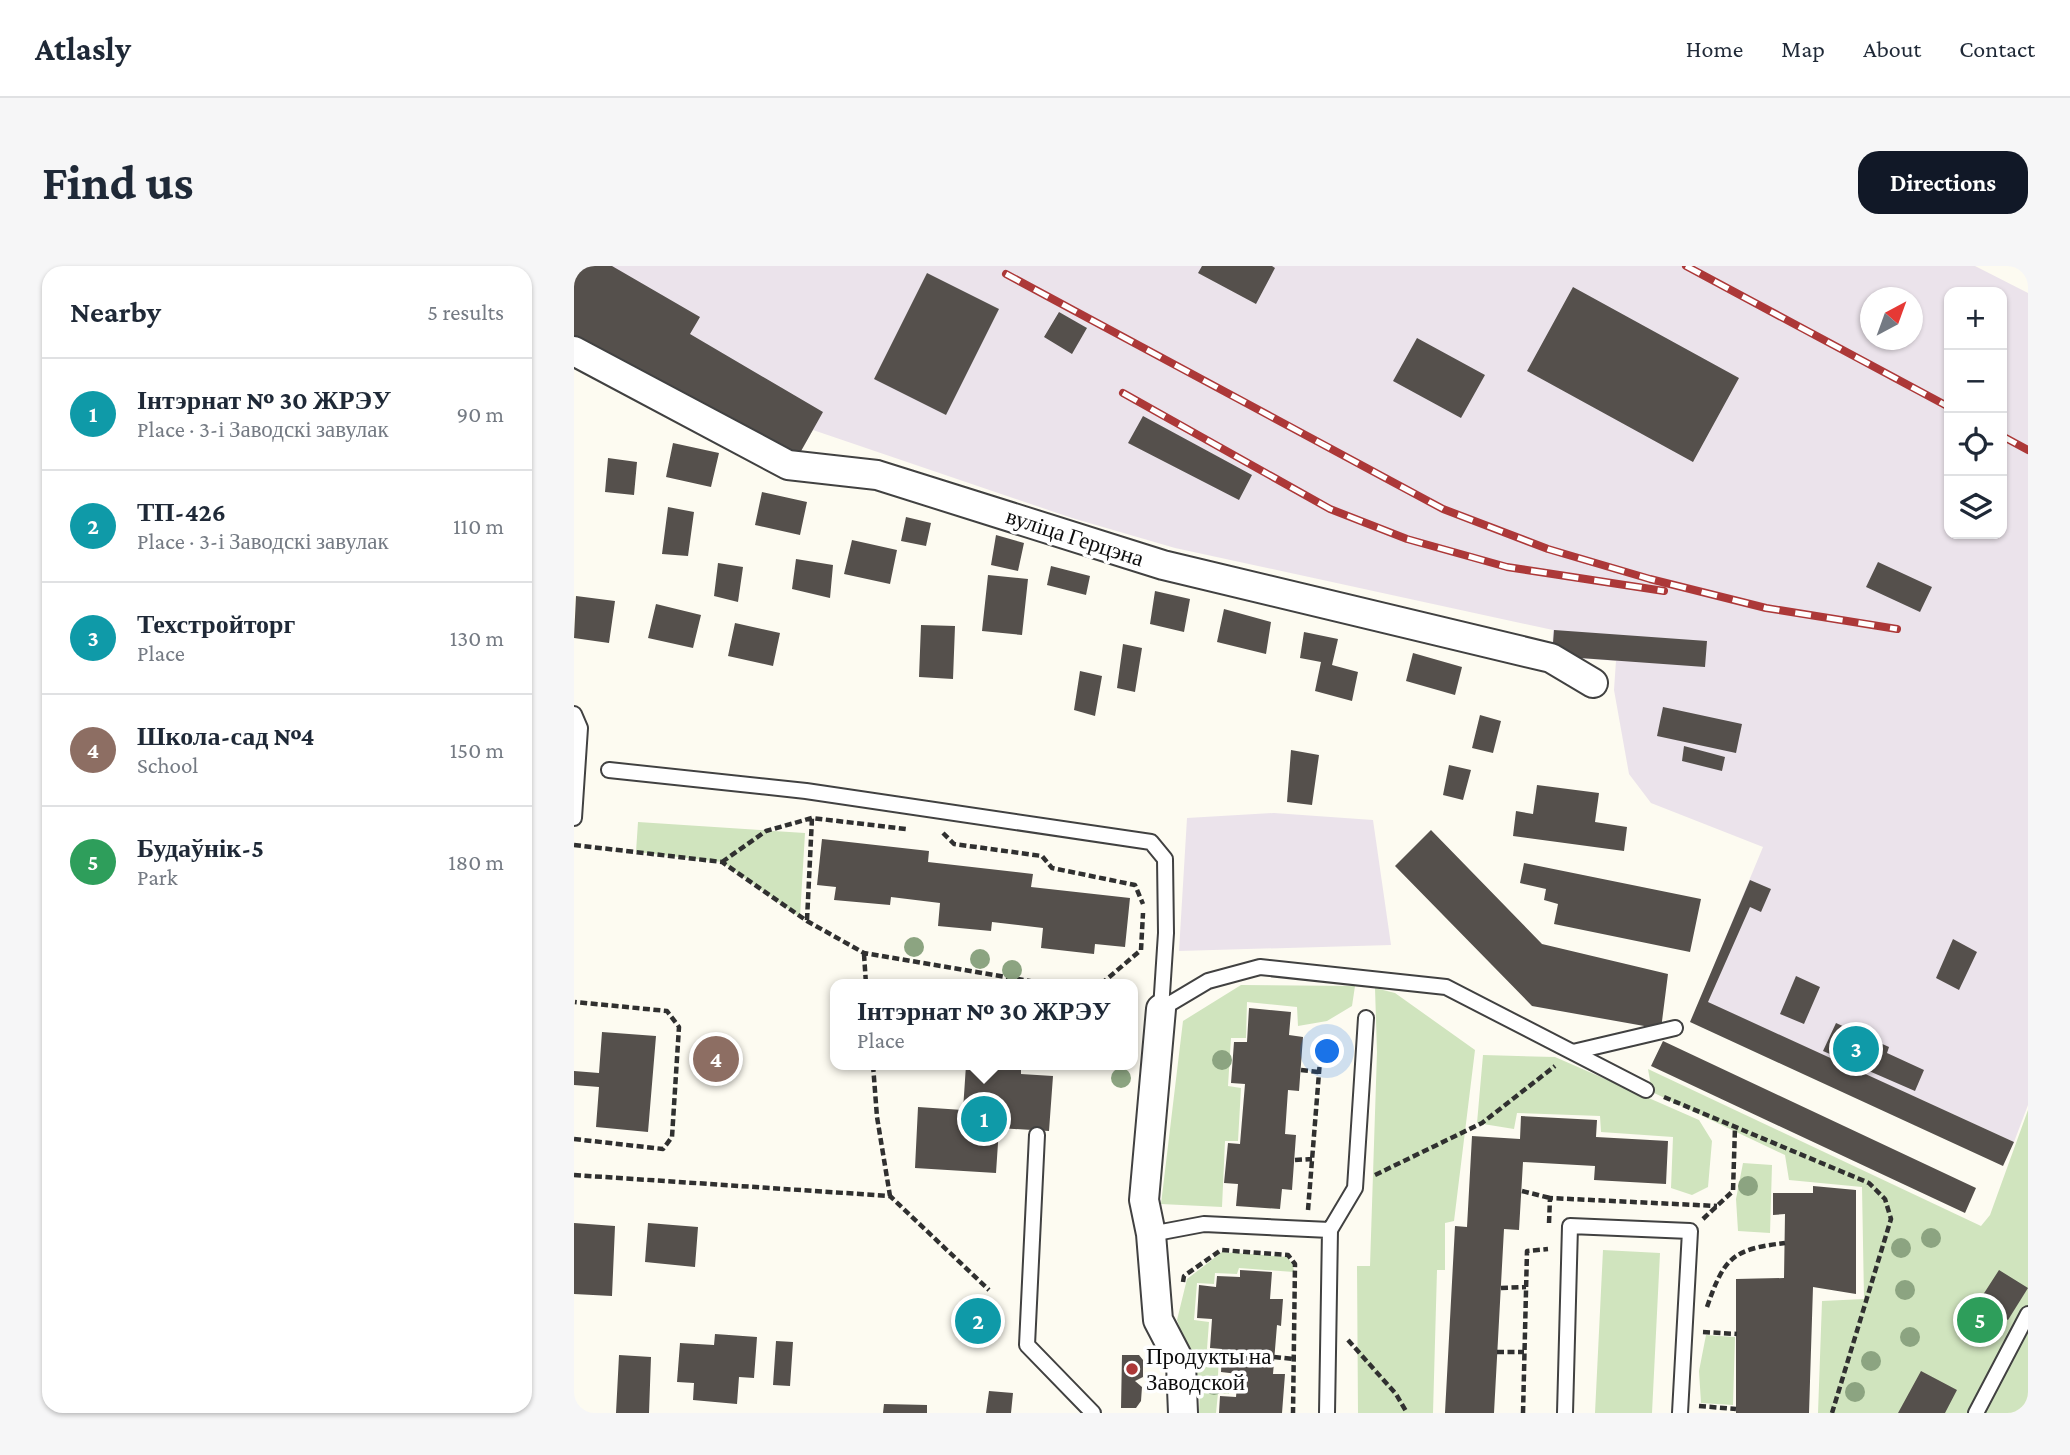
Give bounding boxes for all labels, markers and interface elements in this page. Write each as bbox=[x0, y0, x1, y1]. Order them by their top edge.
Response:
text: Atlasly bbox=[35, 30, 131, 67]
text: Home bbox=[1686, 35, 1743, 62]
text: Map bbox=[1781, 35, 1825, 62]
text: About bbox=[1863, 35, 1921, 62]
text: Contact bbox=[1959, 35, 2035, 62]
button: Directions bbox=[1858, 151, 2028, 214]
text: Find us bbox=[42, 155, 194, 210]
north arrow bbox=[1860, 287, 1923, 350]
map controls bbox=[1944, 287, 2007, 539]
button: + bbox=[1944, 287, 2007, 350]
text: Nearby bbox=[70, 295, 161, 328]
text: 5 results bbox=[427, 299, 504, 325]
button: − bbox=[1944, 350, 2007, 413]
text: Інтэрнат № 30 ЖРЭУ bbox=[137, 386, 391, 415]
text: 1 bbox=[89, 401, 97, 427]
text: 90 m bbox=[457, 401, 504, 427]
button: locate bbox=[1944, 413, 2007, 476]
text: Place · 3-і Заводскі завулак bbox=[137, 416, 389, 442]
button: layers bbox=[1944, 476, 2007, 539]
text: ТП-426 bbox=[137, 498, 226, 527]
street label: вуліца Герцэна bbox=[1003, 503, 1147, 571]
text: 2 bbox=[87, 513, 99, 539]
text: 110 m bbox=[453, 513, 504, 539]
text: Place · 3-і Заводскі завулак bbox=[137, 528, 389, 554]
text: Техстройторг bbox=[137, 610, 295, 639]
text: 3 bbox=[87, 625, 99, 651]
text: 130 m bbox=[450, 625, 504, 651]
text: Place bbox=[137, 640, 185, 666]
text: Школа-сад №4 bbox=[137, 722, 314, 751]
text: 4 bbox=[87, 737, 99, 763]
text: 150 m bbox=[450, 737, 504, 763]
text: School bbox=[137, 752, 198, 778]
text: Будаўнік-5 bbox=[137, 834, 264, 863]
text: 5 bbox=[87, 849, 99, 875]
text: 180 m bbox=[448, 849, 504, 875]
text: Park bbox=[137, 864, 178, 890]
popup bbox=[830, 979, 1138, 1070]
text: Інтэрнат № 30 ЖРЭУ bbox=[857, 997, 1111, 1026]
pin: 3 bbox=[1833, 1023, 1879, 1075]
text: Place bbox=[857, 1027, 905, 1053]
pin: 4 bbox=[693, 1033, 739, 1085]
your location bbox=[1310, 1034, 1344, 1068]
pin: 1 bbox=[961, 1093, 1007, 1145]
pin: 5 bbox=[1957, 1294, 2003, 1346]
pin: 2 bbox=[955, 1295, 1001, 1347]
place label: Продукты на Заводской bbox=[1146, 1343, 1271, 1395]
marker: Продукты на Заводской bbox=[1124, 1361, 1140, 1377]

